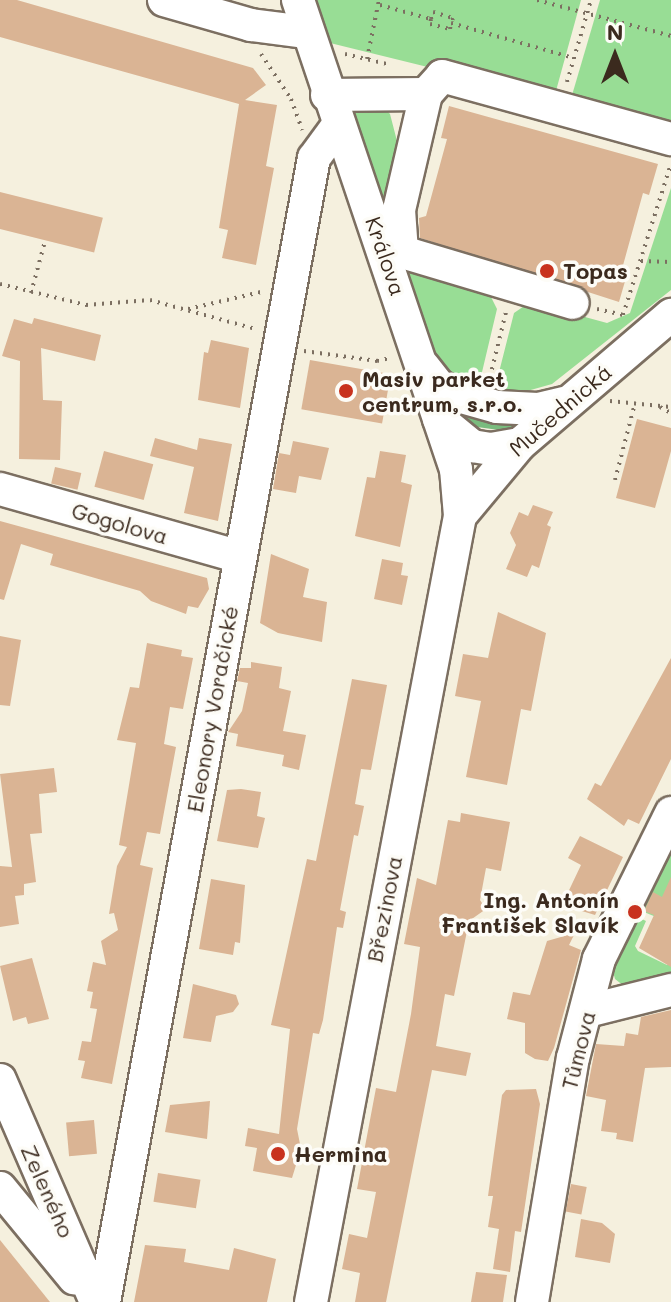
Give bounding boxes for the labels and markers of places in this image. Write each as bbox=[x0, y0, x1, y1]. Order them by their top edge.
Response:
place label: Topas bbox=[563, 258, 628, 284]
marker: Topas bbox=[538, 262, 556, 280]
place label: Masiv parket centrum, s.r.o. bbox=[362, 365, 523, 416]
marker: Masiv parket centrum, s.r.o. bbox=[337, 382, 355, 400]
place label: Ing. Antonín František Slavík bbox=[441, 886, 619, 938]
marker: Ing. Antonín František Slavík bbox=[626, 903, 644, 921]
place label: Hermina bbox=[294, 1141, 387, 1167]
marker: Hermina bbox=[269, 1145, 287, 1163]

